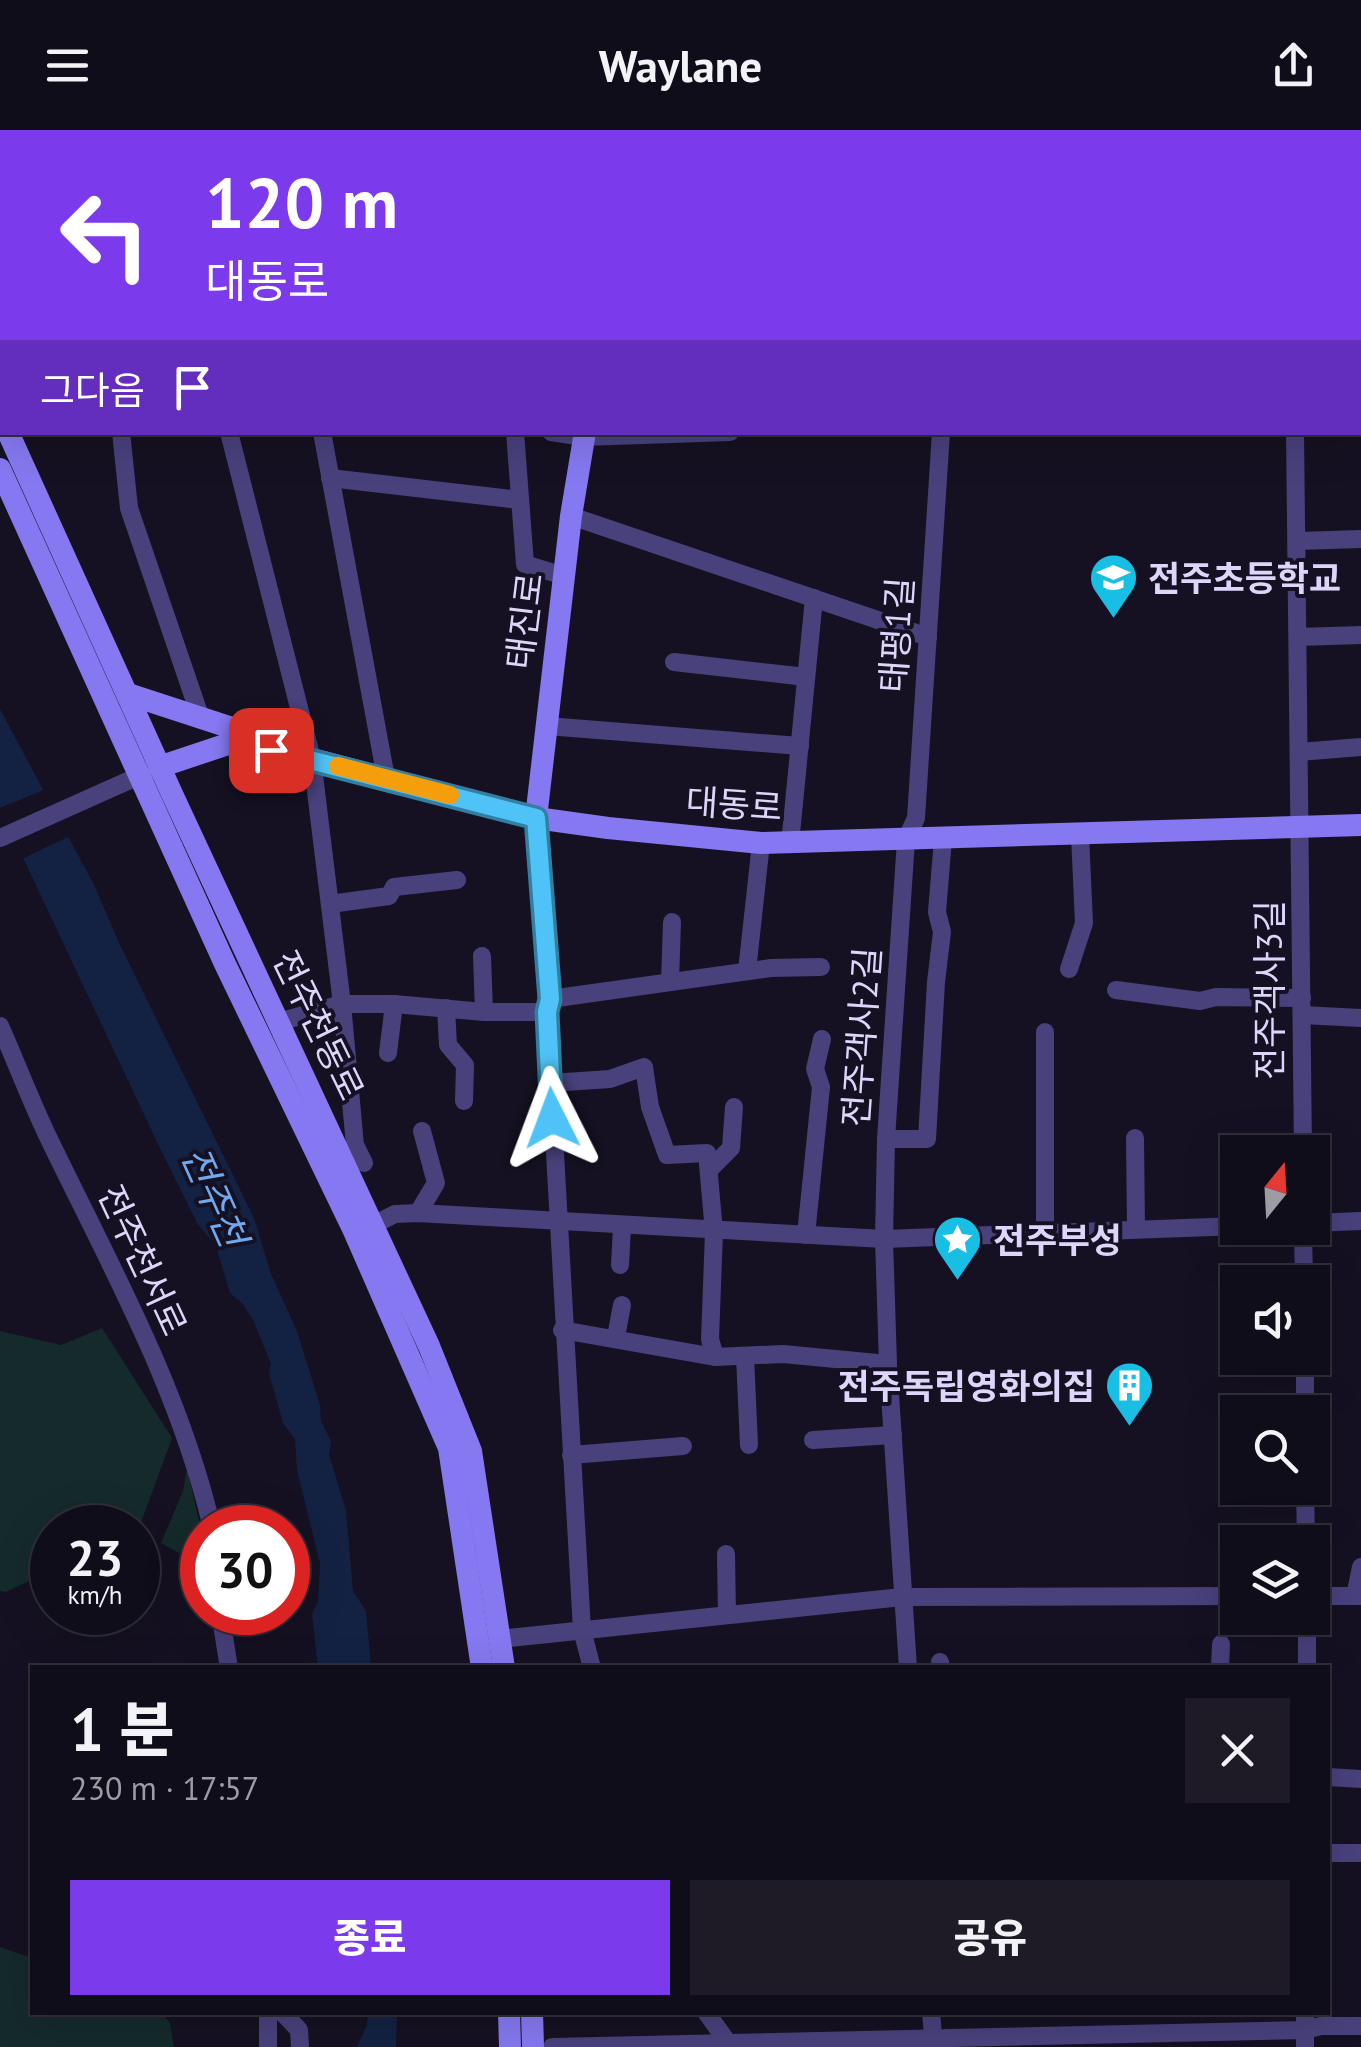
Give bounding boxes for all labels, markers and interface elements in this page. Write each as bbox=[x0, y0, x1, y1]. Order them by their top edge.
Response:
text: Waylane bbox=[599, 36, 762, 94]
icon: menu bbox=[40, 38, 95, 93]
icon: share bbox=[1266, 38, 1321, 93]
text: 120 m bbox=[205, 157, 398, 247]
icon: left bbox=[40, 170, 170, 300]
text: 대동로 bbox=[205, 251, 329, 309]
icon: arrive bbox=[165, 360, 220, 415]
text: 그다음 bbox=[40, 365, 145, 414]
school or university icon: 전주초등학교 bbox=[1087, 552, 1139, 620]
place label: 전주초등학교 bbox=[1148, 555, 1341, 601]
street label: 태진로 bbox=[495, 570, 553, 672]
street label: 태평1길 bbox=[869, 576, 923, 694]
pin bbox=[229, 708, 314, 793]
icon: arrive bbox=[244, 723, 299, 778]
street label: 대동로 bbox=[684, 778, 784, 830]
street label: 전주객사3길 bbox=[1246, 900, 1292, 1080]
street label: 전주천동로 bbox=[263, 943, 375, 1107]
street label: 전주객사2길 bbox=[832, 946, 890, 1128]
position arrow bbox=[500, 1066, 604, 1170]
north arrow bbox=[1220, 1135, 1330, 1245]
map controls bbox=[1220, 1135, 1330, 1635]
water label: 전주천 bbox=[171, 1138, 260, 1258]
street label: 전주천서로 bbox=[88, 1177, 198, 1343]
place icon: 전주부성 bbox=[932, 1214, 984, 1282]
place label: 전주부성 bbox=[993, 1217, 1122, 1263]
button: sound bbox=[1220, 1265, 1330, 1375]
building icon: 전주독립영화의집 bbox=[1104, 1360, 1156, 1428]
place label: 전주독립영화의집 bbox=[837, 1363, 1095, 1409]
button: search bbox=[1220, 1395, 1330, 1505]
speed limit sign: 30 bbox=[180, 1505, 310, 1635]
text: 23 bbox=[67, 1525, 123, 1590]
button: layers bbox=[1220, 1525, 1330, 1635]
text: km/h bbox=[68, 1579, 122, 1611]
text: 1 분 bbox=[70, 1690, 174, 1768]
button: close bbox=[1185, 1698, 1290, 1803]
text: 230 m · 17:57 bbox=[70, 1767, 259, 1809]
button: 종료 bbox=[70, 1880, 670, 1995]
button: 공유 bbox=[690, 1880, 1290, 1995]

